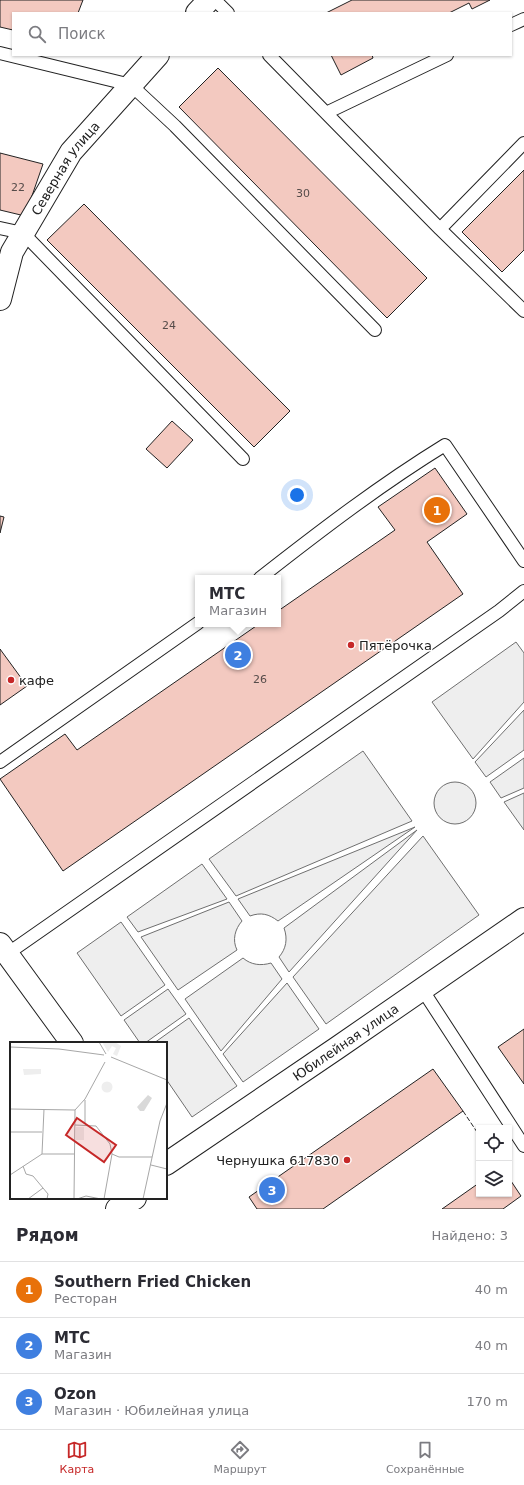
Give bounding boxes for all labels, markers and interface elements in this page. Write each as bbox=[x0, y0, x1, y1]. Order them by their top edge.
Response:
search box bbox=[12, 12, 512, 56]
icon: search bbox=[26, 23, 48, 45]
text: Поиск bbox=[58, 25, 106, 43]
street label: Северная улица bbox=[28, 118, 102, 218]
house number: 22 bbox=[11, 181, 25, 194]
house number: 30 bbox=[296, 187, 310, 200]
house number: 24 bbox=[162, 319, 176, 332]
your location bbox=[287, 485, 307, 505]
pin: 1 bbox=[424, 495, 450, 525]
popup bbox=[195, 575, 281, 627]
text: МТС bbox=[209, 585, 245, 603]
text: Магазин bbox=[209, 603, 267, 618]
place label: Пятёрочка bbox=[359, 638, 432, 653]
pin: 2 bbox=[225, 640, 251, 670]
marker: Пятёрочка bbox=[346, 640, 356, 650]
place label: кафе bbox=[19, 673, 54, 688]
house number: 26 bbox=[253, 673, 267, 686]
marker: кафе bbox=[6, 675, 16, 685]
street label: Юбилейная улица bbox=[290, 1000, 401, 1083]
inset map bbox=[10, 1042, 167, 1199]
map controls bbox=[476, 1125, 512, 1197]
button: locate bbox=[476, 1125, 512, 1161]
place label: Чернушка 617830 bbox=[216, 1153, 339, 1168]
marker: Чернушка 617830 bbox=[342, 1155, 352, 1165]
button: layers bbox=[476, 1161, 512, 1197]
pin: 3 bbox=[259, 1175, 285, 1205]
text: Рядом bbox=[16, 1225, 79, 1245]
text: Найдено: 3 bbox=[432, 1228, 508, 1243]
text: Southern Fried Chicken bbox=[54, 1273, 251, 1291]
text: 1 bbox=[24, 1282, 34, 1297]
text: 40 m bbox=[475, 1282, 508, 1297]
text: Ресторан bbox=[54, 1291, 117, 1306]
text: МТС bbox=[54, 1329, 90, 1347]
text: 2 bbox=[24, 1338, 34, 1353]
text: 40 m bbox=[475, 1338, 508, 1353]
text: Магазин bbox=[54, 1347, 112, 1362]
text: Ozon bbox=[54, 1385, 96, 1403]
text: 3 bbox=[24, 1394, 34, 1409]
text: 170 m bbox=[466, 1394, 508, 1409]
text: Магазин · Юбилейная улица bbox=[54, 1403, 249, 1418]
tab: Карта bbox=[60, 1439, 94, 1476]
tab: Маршрут bbox=[214, 1439, 267, 1476]
tab: Сохранённые bbox=[386, 1439, 464, 1476]

